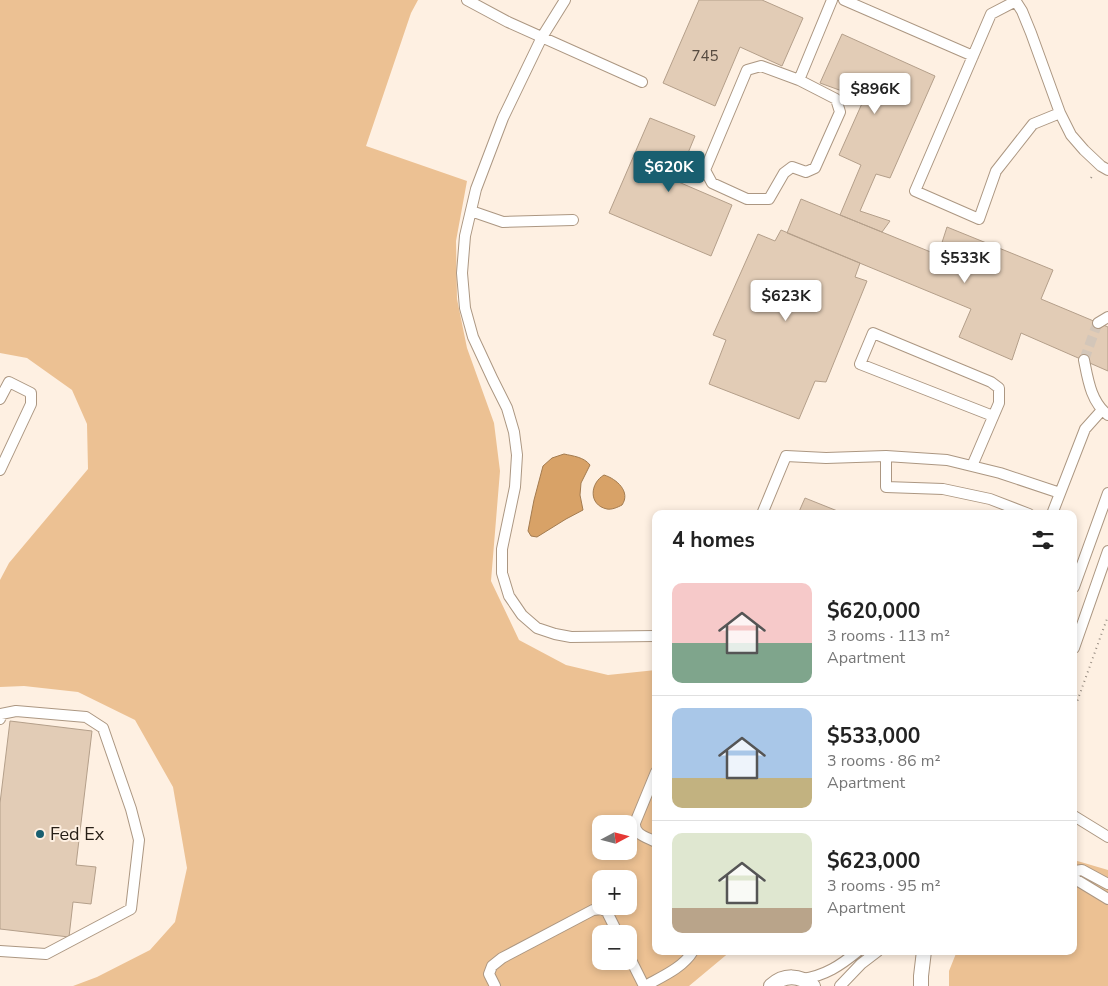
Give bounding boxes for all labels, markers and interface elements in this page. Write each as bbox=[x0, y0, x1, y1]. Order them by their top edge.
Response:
house number: 745 bbox=[691, 46, 719, 66]
pin: $896K bbox=[840, 72, 910, 115]
text: $896K bbox=[850, 78, 900, 100]
pin: $620K bbox=[634, 150, 704, 193]
text: $620K bbox=[644, 156, 694, 178]
pin: $533K bbox=[930, 242, 1000, 284]
text: $533K bbox=[940, 247, 990, 269]
pin: $623K bbox=[751, 280, 821, 322]
text: $623K bbox=[761, 285, 811, 307]
text: 4 homes bbox=[672, 526, 755, 554]
icon: filters bbox=[1029, 526, 1057, 554]
text: $620,000 bbox=[827, 597, 920, 625]
icon: home bbox=[712, 603, 772, 663]
text: 3 rooms · 113 m² bbox=[827, 625, 950, 647]
text: Apartment bbox=[827, 647, 905, 669]
text: $533,000 bbox=[827, 722, 920, 750]
icon: home bbox=[712, 728, 772, 788]
text: 3 rooms · 86 m² bbox=[827, 750, 940, 772]
text: Apartment bbox=[827, 772, 905, 794]
north arrow bbox=[592, 815, 638, 860]
map controls bbox=[592, 815, 637, 970]
place label: Fed Ex bbox=[50, 822, 105, 846]
marker: Fed Ex bbox=[34, 828, 46, 840]
text: $623,000 bbox=[827, 847, 920, 875]
icon: home bbox=[712, 853, 772, 913]
button: + bbox=[592, 870, 637, 915]
text: 3 rooms · 95 m² bbox=[827, 875, 940, 897]
text: Apartment bbox=[827, 897, 905, 919]
button: − bbox=[592, 925, 637, 970]

